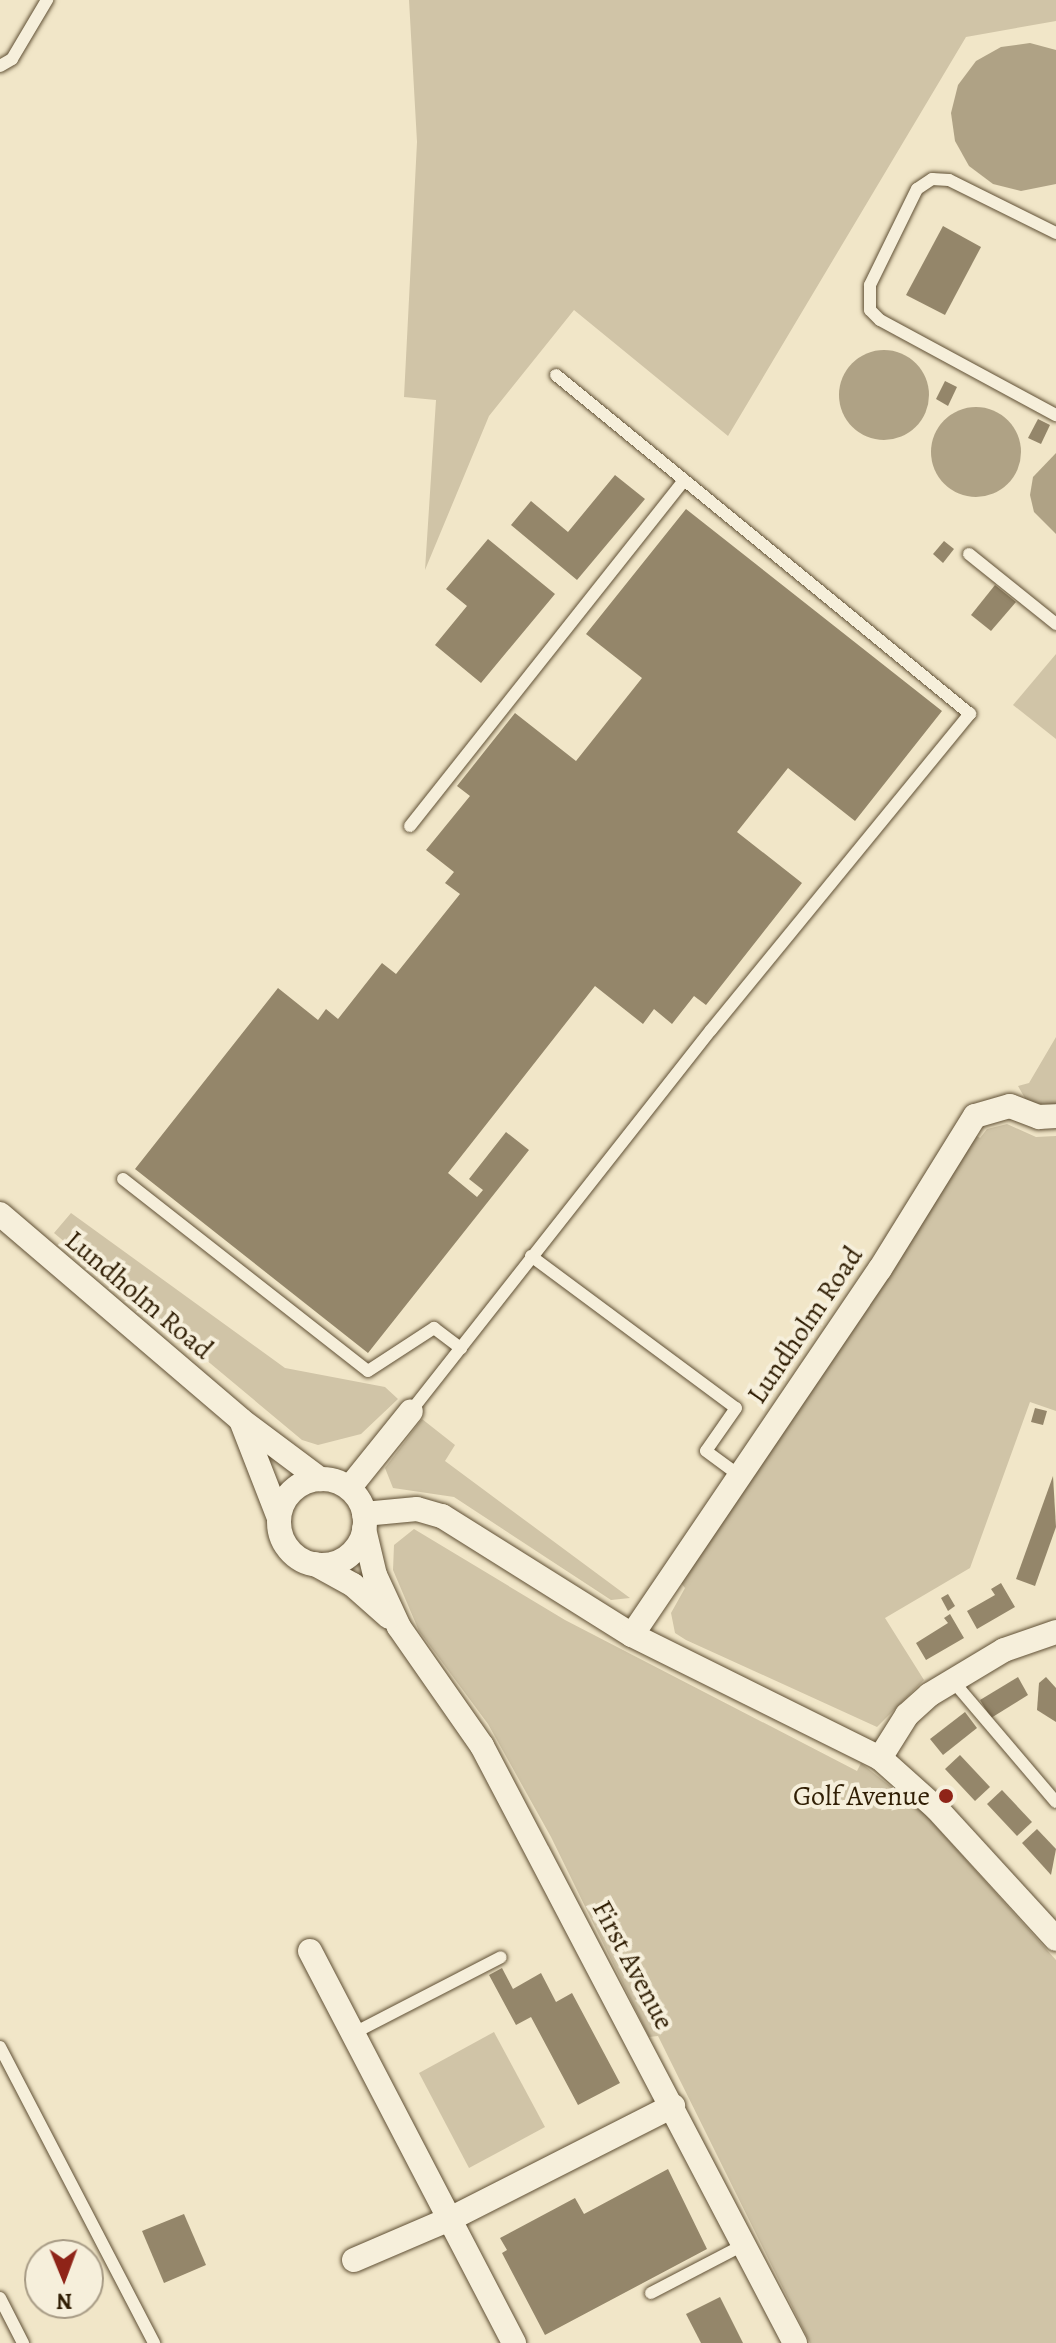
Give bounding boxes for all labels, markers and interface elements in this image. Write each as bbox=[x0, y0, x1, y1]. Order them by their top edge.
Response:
street label: Lundholm Road bbox=[58, 1223, 220, 1367]
street label: Lundholm Road bbox=[740, 1240, 870, 1410]
place label: Golf Avenue bbox=[793, 1779, 930, 1813]
marker: Golf Avenue bbox=[937, 1787, 955, 1805]
street label: First Avenue bbox=[585, 1895, 681, 2035]
north arrow bbox=[24, 2239, 104, 2319]
text: N bbox=[56, 2286, 73, 2316]

